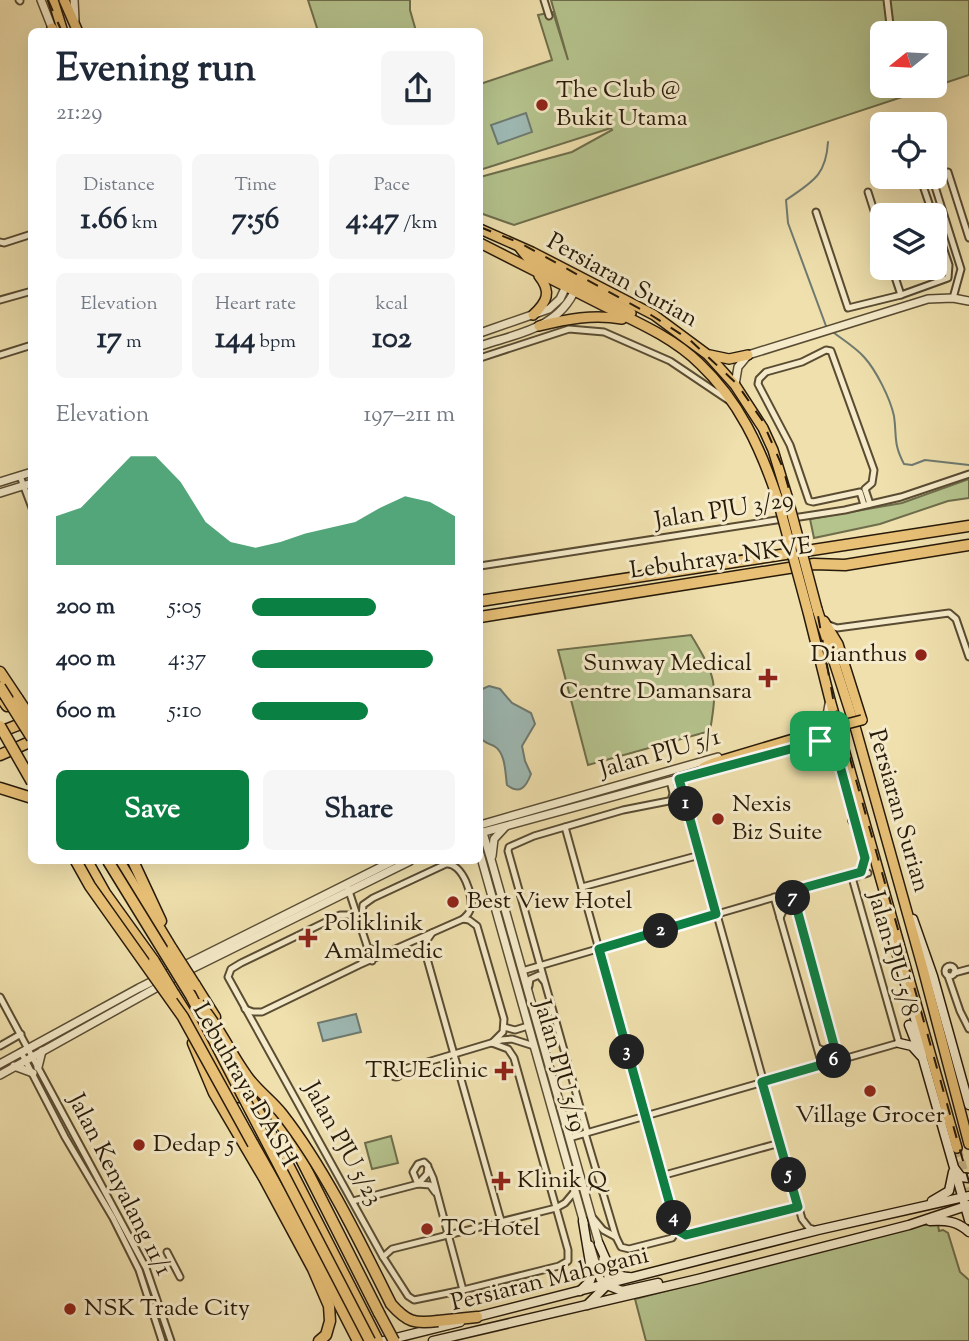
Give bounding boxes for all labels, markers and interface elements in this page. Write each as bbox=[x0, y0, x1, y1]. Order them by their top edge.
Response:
north arrow bbox=[870, 21, 947, 98]
map controls bbox=[870, 21, 947, 280]
text: Evening run bbox=[56, 44, 256, 98]
button: share bbox=[381, 51, 455, 125]
place label: The Club @ Bukit Utama bbox=[556, 74, 688, 136]
text: 21:29 bbox=[56, 97, 103, 130]
marker: The Club @ Bukit Utama bbox=[534, 97, 550, 113]
button: locate bbox=[870, 112, 947, 189]
text: Distance bbox=[83, 172, 155, 199]
text: Time bbox=[234, 172, 277, 199]
text: Pace bbox=[374, 172, 410, 199]
text: 1.66 bbox=[81, 199, 128, 242]
text: 7:56 bbox=[231, 199, 279, 242]
text: 4:47 bbox=[346, 199, 399, 242]
button: layers bbox=[870, 203, 947, 280]
text: km bbox=[128, 210, 158, 237]
text: /km bbox=[399, 210, 438, 237]
street label: Persiaran Surian bbox=[540, 225, 704, 337]
text: Elevation bbox=[81, 291, 158, 318]
text: Heart rate bbox=[215, 291, 296, 318]
text: kcal bbox=[376, 291, 408, 318]
text: 17 bbox=[97, 318, 122, 361]
text: 144 bbox=[215, 318, 255, 361]
text: 102 bbox=[372, 318, 412, 361]
text: m bbox=[122, 329, 142, 356]
text: bpm bbox=[255, 329, 296, 356]
text: Elevation bbox=[56, 399, 149, 432]
text: 197–211 m bbox=[364, 399, 455, 432]
street label: Jalan PJU 3/29 bbox=[650, 483, 796, 539]
street label: Lebuhraya NKVE bbox=[628, 529, 815, 589]
text: 200 m bbox=[56, 591, 115, 624]
text: 5:05 bbox=[168, 591, 202, 624]
place label: Dianthus bbox=[811, 638, 907, 672]
text: 400 m bbox=[56, 643, 116, 676]
text: 4:37 bbox=[168, 643, 206, 676]
place label: Sunway Medical Centre Damansara bbox=[559, 647, 752, 709]
marker: Dianthus bbox=[913, 647, 929, 663]
marker: Sunway Medical Centre Damansara bbox=[758, 668, 778, 688]
text: 600 m bbox=[56, 695, 116, 728]
text: 5:10 bbox=[168, 695, 202, 728]
pin bbox=[790, 711, 850, 771]
street label: Jalan PJU 5/1 bbox=[594, 721, 724, 788]
icon: arrive bbox=[801, 722, 839, 760]
street label: Persiaran Surian bbox=[858, 725, 938, 897]
button: Save bbox=[56, 770, 249, 850]
button: Share bbox=[263, 770, 455, 850]
pin: 1 bbox=[668, 786, 704, 822]
place label: Nexis Biz Suite bbox=[732, 788, 822, 850]
text: 1 bbox=[682, 790, 689, 817]
marker: Nexis Biz Suite bbox=[710, 811, 726, 827]
pin: 7 bbox=[776, 880, 810, 916]
text: 7 bbox=[788, 884, 797, 911]
place label: Best View Hotel bbox=[467, 885, 633, 919]
street label: Jalan PJU 5/8 bbox=[857, 886, 926, 1020]
marker: Best View Hotel bbox=[445, 894, 461, 910]
place label: Poliklinik Amalmedic bbox=[324, 907, 443, 969]
pin: 2 bbox=[644, 914, 678, 948]
text: 2 bbox=[656, 917, 665, 944]
marker: Poliklinik Amalmedic bbox=[298, 928, 318, 948]
street label: Jalan PJU 5/19 bbox=[523, 994, 594, 1136]
street label: Lebuhraya DASH bbox=[183, 997, 305, 1173]
pin: 3 bbox=[610, 1034, 644, 1070]
text: 3 bbox=[623, 1038, 630, 1065]
pin: 6 bbox=[816, 1044, 852, 1078]
text: 6 bbox=[829, 1047, 838, 1074]
place label: TRUEclinic bbox=[365, 1054, 488, 1088]
marker: TRUEclinic bbox=[494, 1061, 514, 1081]
street label: Jalan PJU 5/23 bbox=[293, 1074, 390, 1212]
marker: Village Grocer bbox=[862, 1083, 878, 1099]
street label: Jalan Kenyalang 11/1 bbox=[57, 1086, 180, 1282]
place label: Village Grocer bbox=[795, 1099, 945, 1133]
place label: Dedap 5 bbox=[153, 1128, 234, 1162]
marker: Dedap 5 bbox=[131, 1137, 147, 1153]
pin: 5 bbox=[772, 1158, 806, 1192]
text: 5 bbox=[785, 1161, 792, 1188]
place label: Klinik Q bbox=[517, 1164, 610, 1198]
marker: Klinik Q bbox=[491, 1171, 511, 1191]
pin: 4 bbox=[656, 1200, 692, 1236]
text: 4 bbox=[669, 1204, 678, 1231]
place label: TC Hotel bbox=[441, 1212, 541, 1246]
marker: TC Hotel bbox=[419, 1221, 435, 1237]
street label: Persiaran Mahogani bbox=[447, 1239, 653, 1321]
place label: NSK Trade City bbox=[84, 1292, 250, 1326]
marker: NSK Trade City bbox=[62, 1301, 78, 1317]

